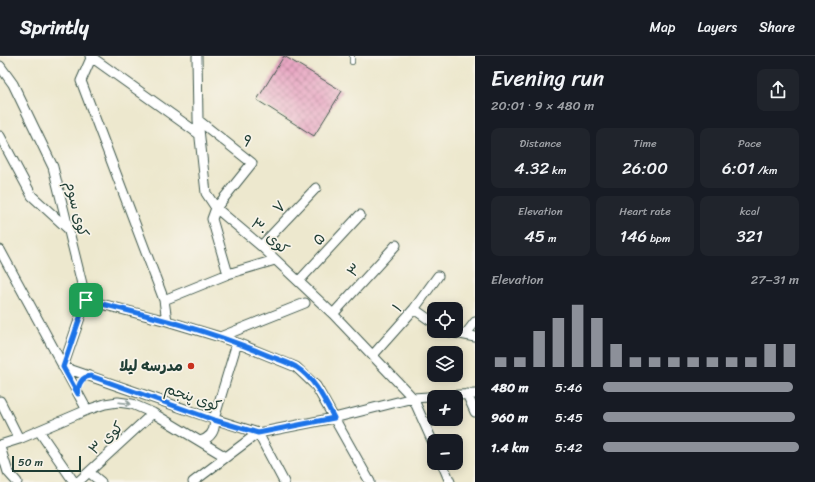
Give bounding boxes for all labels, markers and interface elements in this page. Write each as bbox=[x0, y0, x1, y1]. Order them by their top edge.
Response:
text: Sprintly bbox=[20, 11, 89, 44]
text: Map bbox=[650, 15, 675, 40]
text: Layers bbox=[697, 15, 737, 40]
text: Share bbox=[759, 15, 795, 40]
text: Evening run bbox=[491, 59, 604, 98]
button: share bbox=[757, 69, 799, 111]
text: 20:01 · 9 × 480 m bbox=[491, 94, 594, 117]
street label: ۹ bbox=[235, 128, 259, 154]
text: Distance bbox=[519, 134, 561, 153]
text: Time bbox=[633, 134, 657, 153]
text: Pace bbox=[738, 134, 761, 153]
text: 4.32 bbox=[514, 153, 549, 183]
text: 26:00 bbox=[622, 153, 668, 183]
text: 6:01 bbox=[722, 153, 755, 183]
text: km bbox=[549, 161, 566, 180]
text: /km bbox=[755, 161, 777, 180]
street label: کوی سوم bbox=[57, 178, 97, 240]
street label: ۷ bbox=[266, 194, 292, 220]
text: Elevation bbox=[518, 202, 563, 221]
text: Heart rate bbox=[619, 202, 671, 221]
text: kcal bbox=[740, 202, 760, 221]
street label: کوی ۳۰ bbox=[244, 211, 296, 261]
text: 45 bbox=[524, 221, 545, 251]
text: 146 bbox=[620, 221, 647, 251]
text: 321 bbox=[736, 221, 763, 251]
street label: ۵ bbox=[306, 226, 332, 252]
text: m bbox=[545, 229, 556, 248]
text: bpm bbox=[647, 229, 670, 248]
street label: ۳ bbox=[340, 257, 368, 283]
text: Elevation bbox=[491, 268, 544, 291]
text: 27–31 m bbox=[751, 268, 799, 291]
pin bbox=[69, 283, 103, 317]
icon: arrive bbox=[75, 289, 97, 311]
street label: ۱ bbox=[386, 297, 408, 319]
map controls bbox=[427, 302, 463, 470]
button: locate bbox=[427, 302, 463, 338]
button: layers bbox=[427, 346, 463, 382]
place label: مدرسه لیلا bbox=[119, 353, 183, 379]
marker: مدرسه لیلا bbox=[186, 361, 196, 371]
street label: کوی پنجم bbox=[161, 375, 225, 419]
text: 480 m bbox=[491, 376, 529, 399]
text: 5:46 bbox=[555, 376, 582, 399]
button: + bbox=[427, 390, 463, 426]
one-way arrow bbox=[118, 399, 131, 407]
text: 960 m bbox=[491, 406, 528, 429]
text: 5:45 bbox=[555, 406, 583, 429]
street label: کوی ۳ bbox=[82, 415, 130, 461]
button: − bbox=[427, 434, 463, 470]
text: 1.4 km bbox=[491, 436, 529, 459]
text: 5:42 bbox=[555, 436, 583, 459]
text: 50 m bbox=[18, 453, 43, 472]
scale bar bbox=[12, 454, 81, 473]

